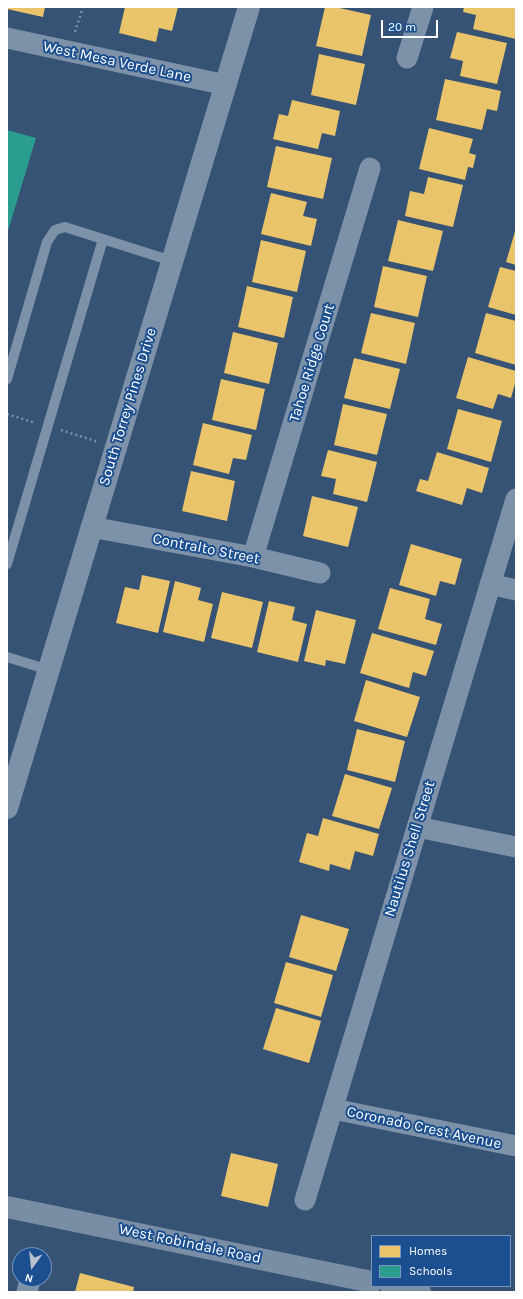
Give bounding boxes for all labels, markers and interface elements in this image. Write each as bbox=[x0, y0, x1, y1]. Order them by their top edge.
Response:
scale bar bbox=[383, 12, 440, 38]
text: 20 m bbox=[388, 20, 416, 34]
street label: West Mesa Verde Lane bbox=[41, 37, 193, 87]
street label: Tahoe Ridge Court bbox=[285, 302, 339, 424]
street label: South Torrey Pines Drive bbox=[95, 326, 161, 488]
street label: Contralto Street bbox=[151, 530, 261, 568]
street label: Nautilus Shell Street bbox=[381, 779, 439, 919]
street label: Coronado Crest Avenue bbox=[345, 1103, 503, 1153]
street label: West Robindale Road bbox=[117, 1220, 263, 1268]
legend bbox=[371, 1235, 511, 1287]
text: Homes bbox=[409, 1244, 447, 1258]
north arrow bbox=[12, 1247, 52, 1287]
text: Schools bbox=[409, 1264, 452, 1278]
text: N bbox=[24, 1271, 35, 1285]

